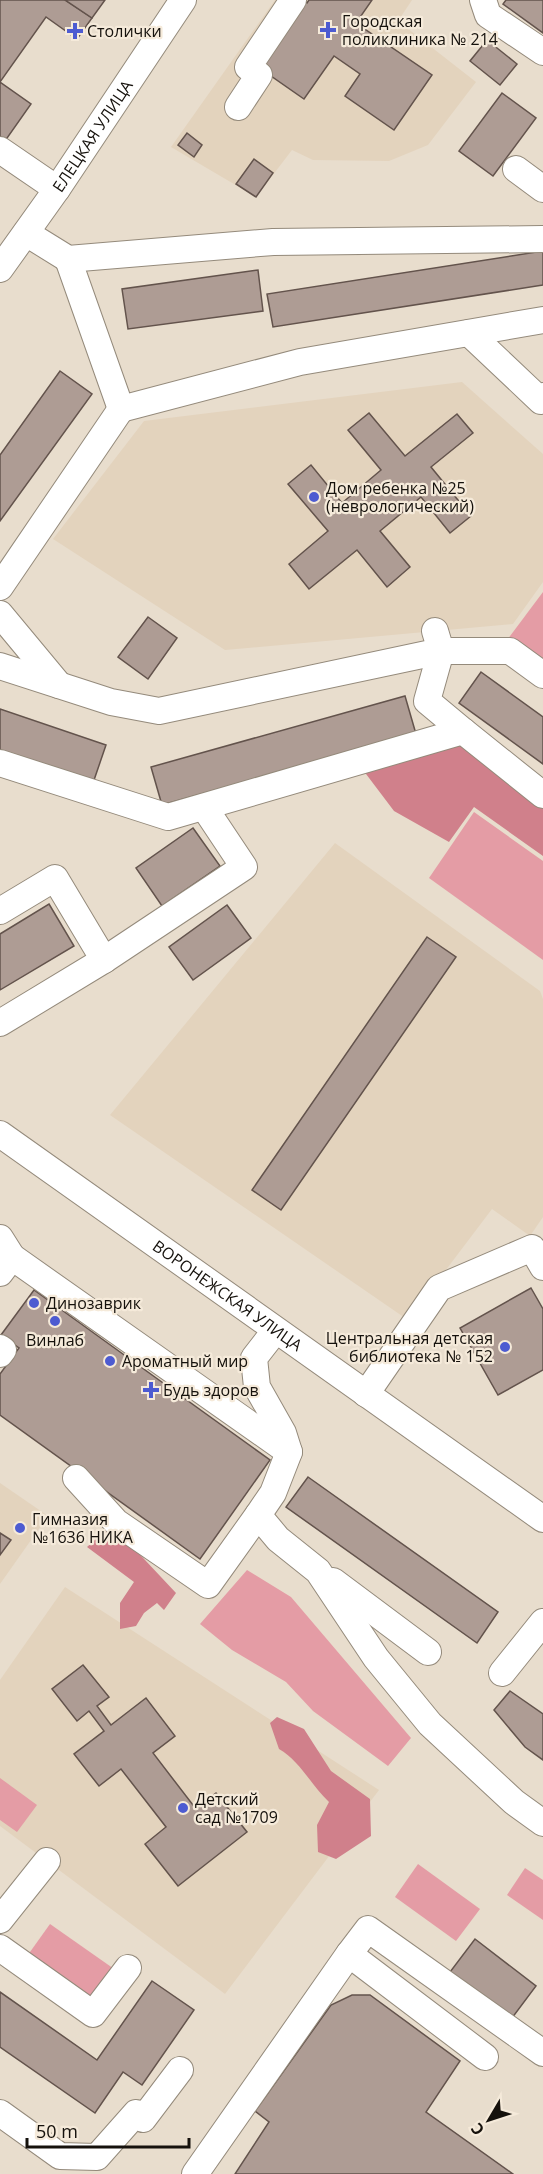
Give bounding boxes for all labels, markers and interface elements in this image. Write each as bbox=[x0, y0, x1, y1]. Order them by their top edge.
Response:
place label: Городская поликлиника № 214 bbox=[342, 10, 498, 50]
place label: Столички bbox=[87, 20, 162, 42]
marker: Городская поликлиника № 214 bbox=[319, 21, 337, 39]
marker: Столички bbox=[68, 24, 82, 38]
street label: ЕЛЕЦКАЯ УЛИЦА bbox=[47, 75, 138, 196]
place label: Дом ребенка №25 (неврологический) bbox=[326, 477, 474, 517]
marker: Дом ребенка №25 (неврологический) bbox=[307, 490, 321, 504]
street label: ВОРОНЕЖСКАЯ УЛИЦА bbox=[148, 1235, 307, 1356]
place label: Динозаврик bbox=[46, 1292, 142, 1314]
marker: Динозаврик bbox=[27, 1296, 41, 1310]
marker: Винлаб bbox=[48, 1314, 62, 1328]
place label: Центральная детская библиотека № 152 bbox=[326, 1327, 493, 1367]
place label: Винлаб bbox=[26, 1329, 84, 1351]
marker: Центральная детская библиотека № 152 bbox=[498, 1340, 512, 1354]
place label: Ароматный мир bbox=[122, 1350, 248, 1372]
marker: Ароматный мир bbox=[103, 1354, 117, 1368]
place label: Будь здоров bbox=[163, 1379, 259, 1401]
marker: Будь здоров bbox=[144, 1383, 158, 1397]
place label: Гимназия №1636 НИКА bbox=[32, 1508, 134, 1548]
marker: Гимназия №1636 НИКА bbox=[13, 1521, 27, 1535]
place label: Детский сад №1709 bbox=[195, 1788, 278, 1828]
marker: Детский сад №1709 bbox=[176, 1801, 190, 1815]
north arrow bbox=[459, 2090, 519, 2150]
scale bar bbox=[27, 2111, 189, 2149]
text: 50 m bbox=[36, 2119, 78, 2143]
text: С bbox=[466, 2119, 489, 2140]

